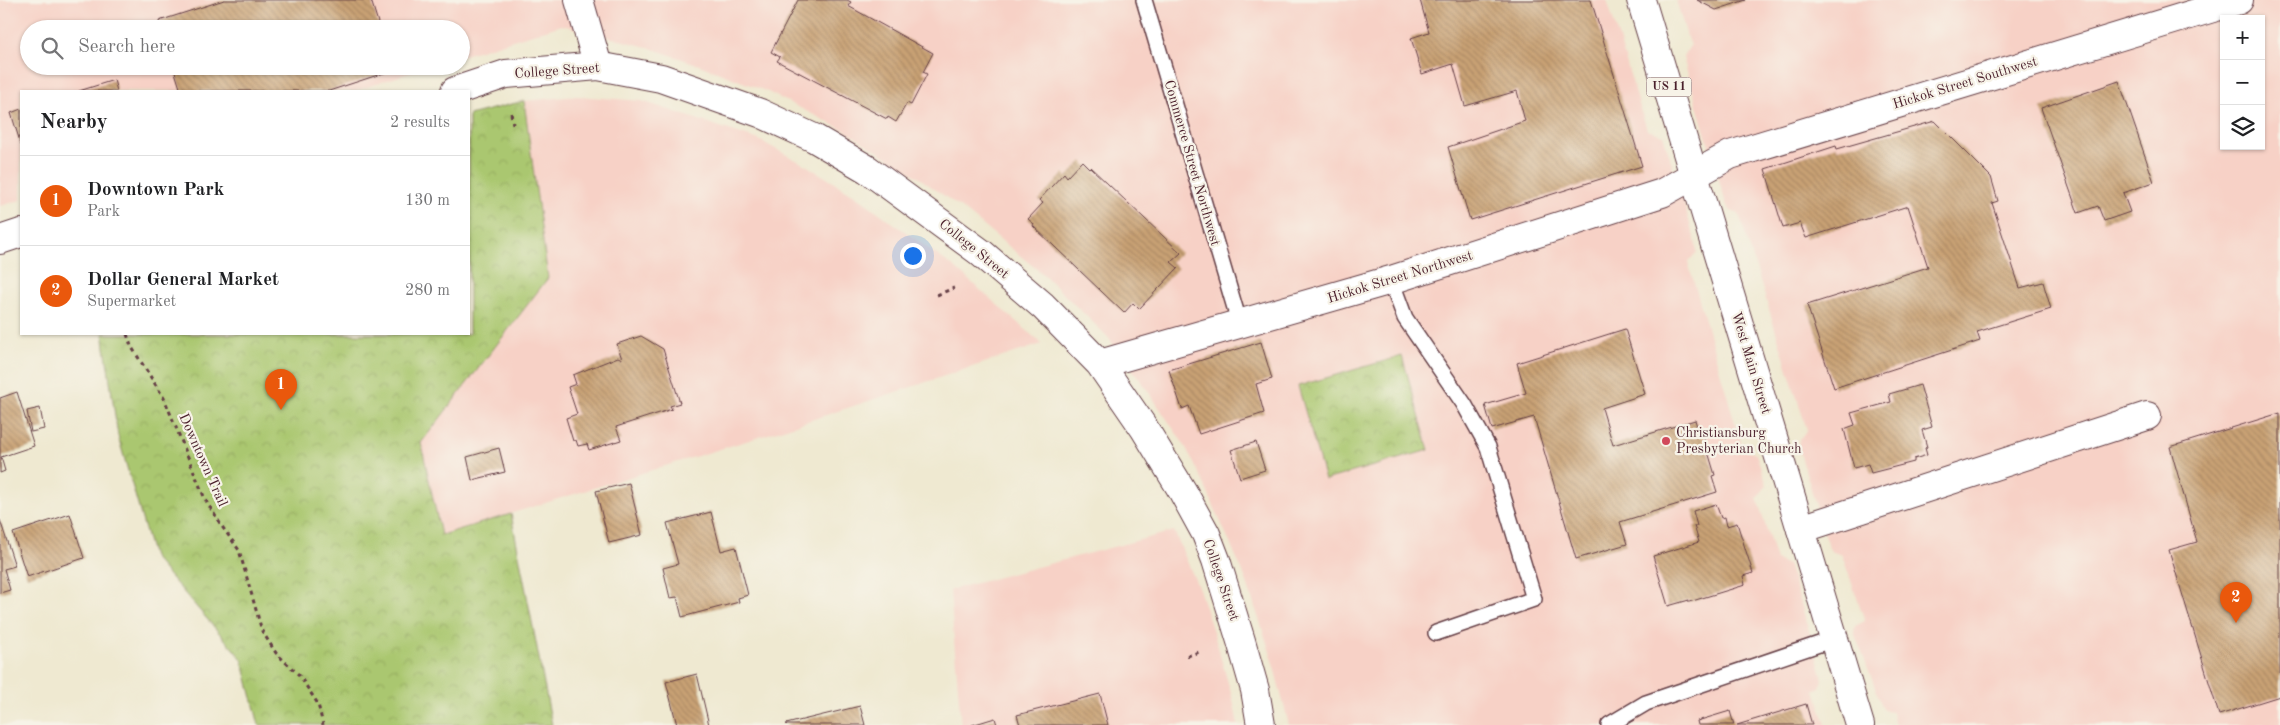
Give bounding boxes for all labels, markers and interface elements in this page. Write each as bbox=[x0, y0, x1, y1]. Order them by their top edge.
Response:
map controls bbox=[2220, 15, 2265, 150]
button: + bbox=[2220, 15, 2265, 60]
search box bbox=[20, 20, 470, 75]
icon: search bbox=[38, 34, 66, 62]
text: Search here bbox=[78, 38, 175, 57]
street label: Hickok Street Southwest bbox=[1891, 54, 2039, 112]
button: − bbox=[2220, 60, 2265, 105]
street label: College Street bbox=[514, 61, 600, 81]
road number: US 11 bbox=[1646, 77, 1692, 96]
street label: Commerce Street Northwest bbox=[1162, 78, 1222, 248]
button: layers bbox=[2220, 105, 2265, 150]
text: Nearby bbox=[40, 112, 108, 133]
text: 2 results bbox=[390, 115, 450, 131]
text: Downtown Park bbox=[87, 181, 224, 200]
text: 1 bbox=[51, 193, 61, 209]
text: 130 m bbox=[405, 193, 450, 209]
text: Park bbox=[87, 204, 120, 220]
street label: College Street bbox=[936, 217, 1012, 281]
your location bbox=[900, 243, 926, 269]
street label: Hickok Street Northwest bbox=[1326, 248, 1474, 306]
text: Dollar General Market bbox=[87, 271, 279, 290]
text: 2 bbox=[51, 283, 61, 299]
text: 280 m bbox=[405, 283, 450, 299]
text: Supermarket bbox=[87, 294, 176, 310]
street label: West Main Street bbox=[1729, 310, 1773, 416]
pin: 1 bbox=[265, 369, 297, 410]
street label: Downtown Trail bbox=[176, 411, 230, 509]
place label: Christiansburg Presbyterian Church bbox=[1676, 426, 1802, 456]
marker: Christiansburg Presbyterian Church bbox=[1660, 435, 1672, 447]
street label: College Street bbox=[1200, 537, 1242, 623]
pin: 2 bbox=[2220, 582, 2252, 623]

